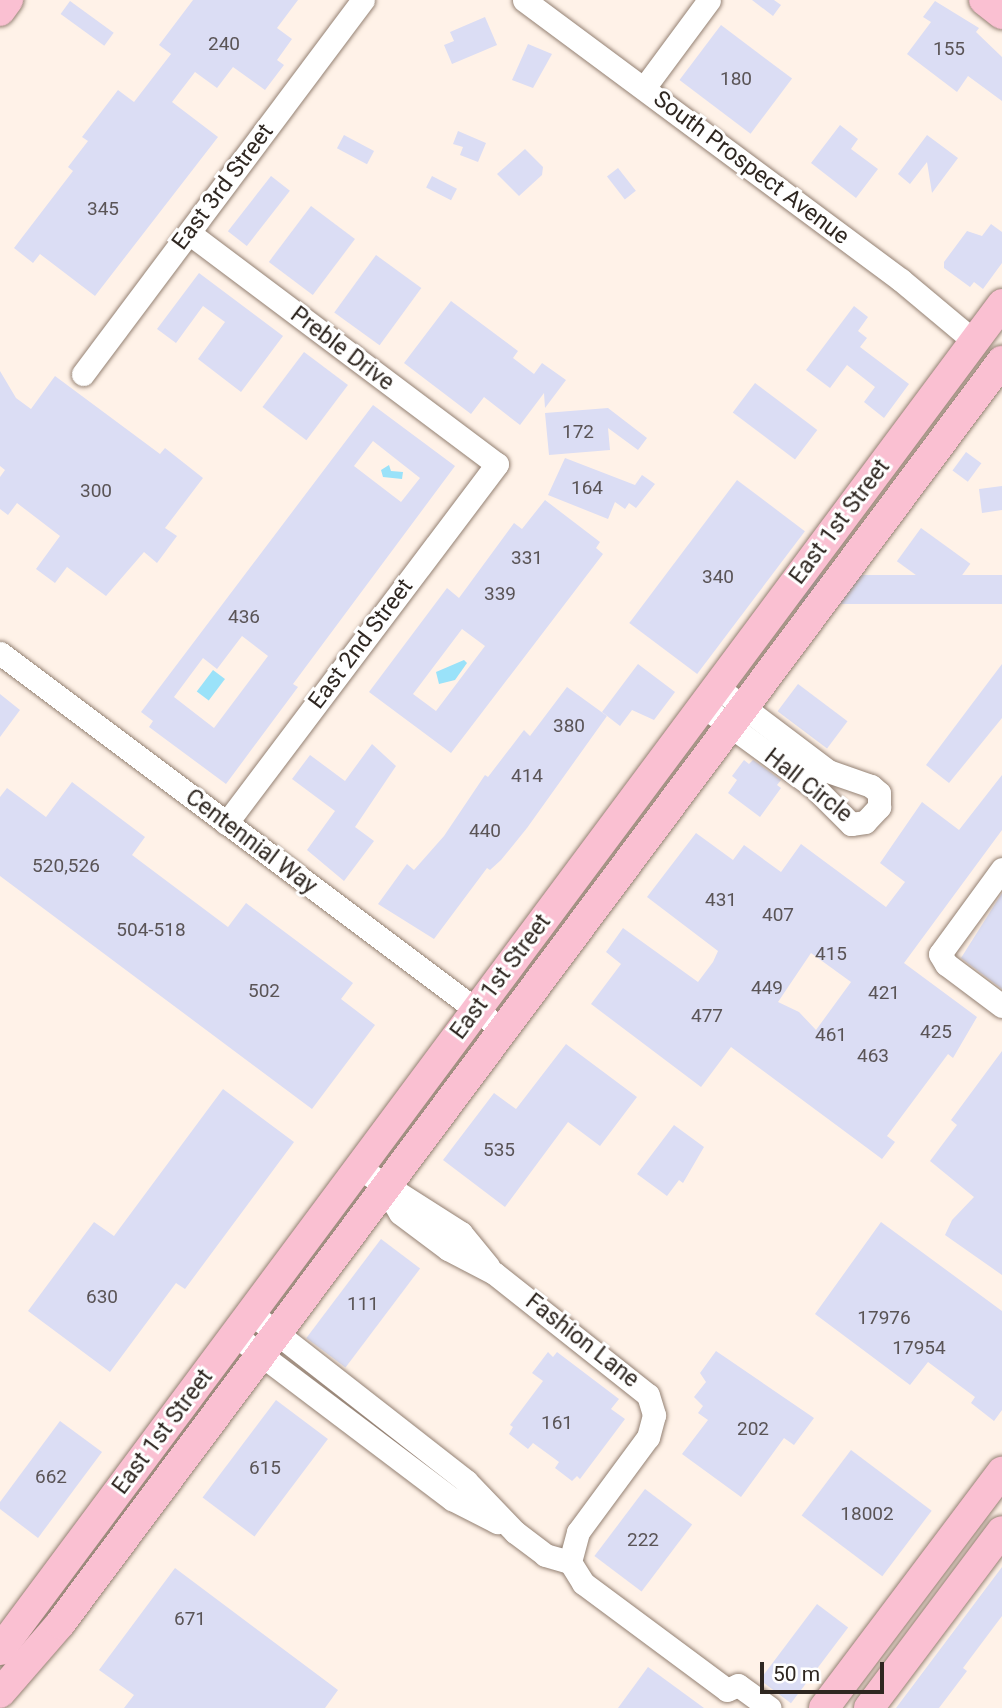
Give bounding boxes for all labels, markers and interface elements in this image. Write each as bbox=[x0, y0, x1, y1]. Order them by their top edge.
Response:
house number: 240 bbox=[208, 33, 240, 55]
house number: 155 bbox=[933, 38, 965, 60]
house number: 180 bbox=[720, 68, 752, 90]
street label: South Prospect Avenue bbox=[648, 85, 854, 251]
street label: East 3rd Street bbox=[167, 119, 279, 255]
house number: 345 bbox=[87, 198, 119, 220]
street label: Preble Drive bbox=[285, 301, 399, 397]
house number: 172 bbox=[562, 421, 594, 443]
street label: East 1st Street bbox=[784, 454, 896, 590]
house number: 164 bbox=[571, 477, 603, 499]
house number: 300 bbox=[80, 480, 112, 502]
house number: 331 bbox=[511, 547, 543, 569]
house number: 340 bbox=[702, 566, 734, 588]
street label: East 2nd Street bbox=[303, 574, 419, 714]
house number: 339 bbox=[484, 583, 516, 605]
house number: 436 bbox=[228, 606, 260, 628]
house number: 380 bbox=[553, 715, 585, 737]
street label: Hall Circle bbox=[759, 743, 857, 829]
house number: 414 bbox=[511, 765, 543, 787]
street label: Centennial Way bbox=[180, 784, 322, 900]
house number: 440 bbox=[469, 820, 501, 842]
house number: 520,526 bbox=[32, 855, 100, 877]
house number: 431 bbox=[705, 889, 737, 911]
house number: 407 bbox=[762, 904, 794, 926]
street label: East 1st Street bbox=[445, 909, 557, 1045]
house number: 504-518 bbox=[116, 919, 186, 941]
house number: 415 bbox=[815, 943, 847, 965]
house number: 449 bbox=[751, 977, 783, 999]
house number: 502 bbox=[248, 980, 280, 1002]
house number: 421 bbox=[868, 982, 900, 1004]
house number: 477 bbox=[691, 1005, 723, 1027]
house number: 425 bbox=[920, 1021, 952, 1043]
house number: 461 bbox=[815, 1024, 847, 1046]
house number: 463 bbox=[857, 1045, 889, 1067]
house number: 535 bbox=[483, 1139, 515, 1161]
house number: 630 bbox=[86, 1286, 118, 1308]
street label: Fashion Lane bbox=[520, 1288, 644, 1394]
house number: 111 bbox=[347, 1293, 379, 1315]
house number: 17976 bbox=[857, 1307, 911, 1329]
house number: 17954 bbox=[892, 1337, 946, 1359]
street label: East 1st Street bbox=[107, 1364, 219, 1500]
house number: 161 bbox=[541, 1412, 573, 1434]
house number: 202 bbox=[737, 1418, 769, 1440]
house number: 615 bbox=[249, 1457, 281, 1479]
house number: 662 bbox=[35, 1466, 67, 1488]
house number: 18002 bbox=[840, 1503, 894, 1525]
house number: 222 bbox=[627, 1529, 659, 1551]
house number: 671 bbox=[174, 1608, 206, 1630]
scale bar bbox=[764, 1648, 888, 1692]
text: 50 m bbox=[773, 1662, 820, 1686]

